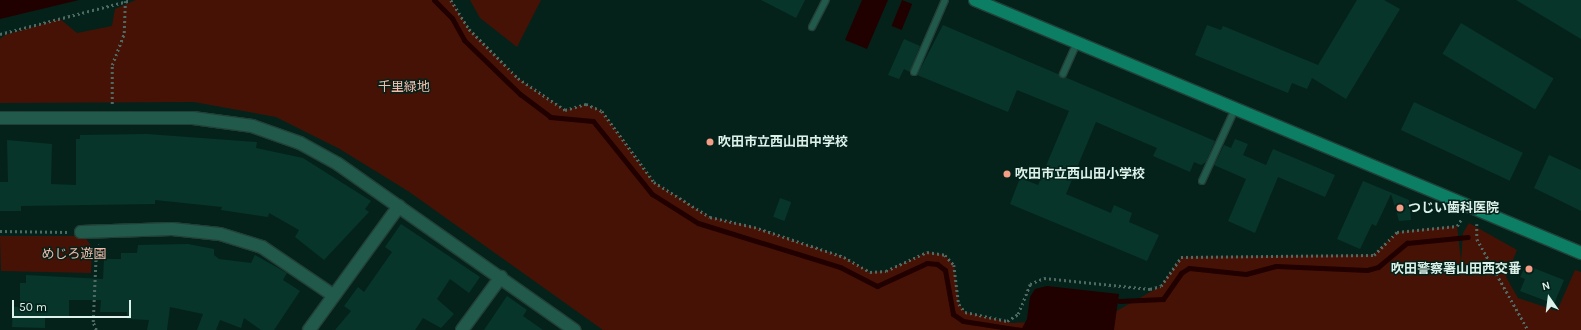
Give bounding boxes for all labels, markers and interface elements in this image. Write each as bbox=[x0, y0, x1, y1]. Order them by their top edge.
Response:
park label: 千里緑地 bbox=[378, 79, 430, 95]
place label: 吹田市立西山田中学校 bbox=[718, 134, 848, 150]
marker: 吹田市立西山田中学校 bbox=[705, 137, 715, 147]
place label: 吹田市立西山田小学校 bbox=[1015, 166, 1145, 182]
marker: 吹田市立西山田小学校 bbox=[1002, 169, 1012, 179]
place label: つじい歯科医院 bbox=[1408, 200, 1499, 216]
marker: つじい歯科医院 bbox=[1395, 203, 1405, 213]
park label: めじろ遊園 bbox=[42, 246, 106, 262]
place label: 吹田警察署山田西交番 bbox=[1391, 261, 1521, 277]
marker: 吹田警察署山田西交番 bbox=[1524, 264, 1534, 274]
north arrow bbox=[1529, 278, 1569, 318]
text: N bbox=[1541, 279, 1551, 293]
scale bar bbox=[14, 292, 133, 318]
text: 50 m bbox=[19, 300, 47, 314]

